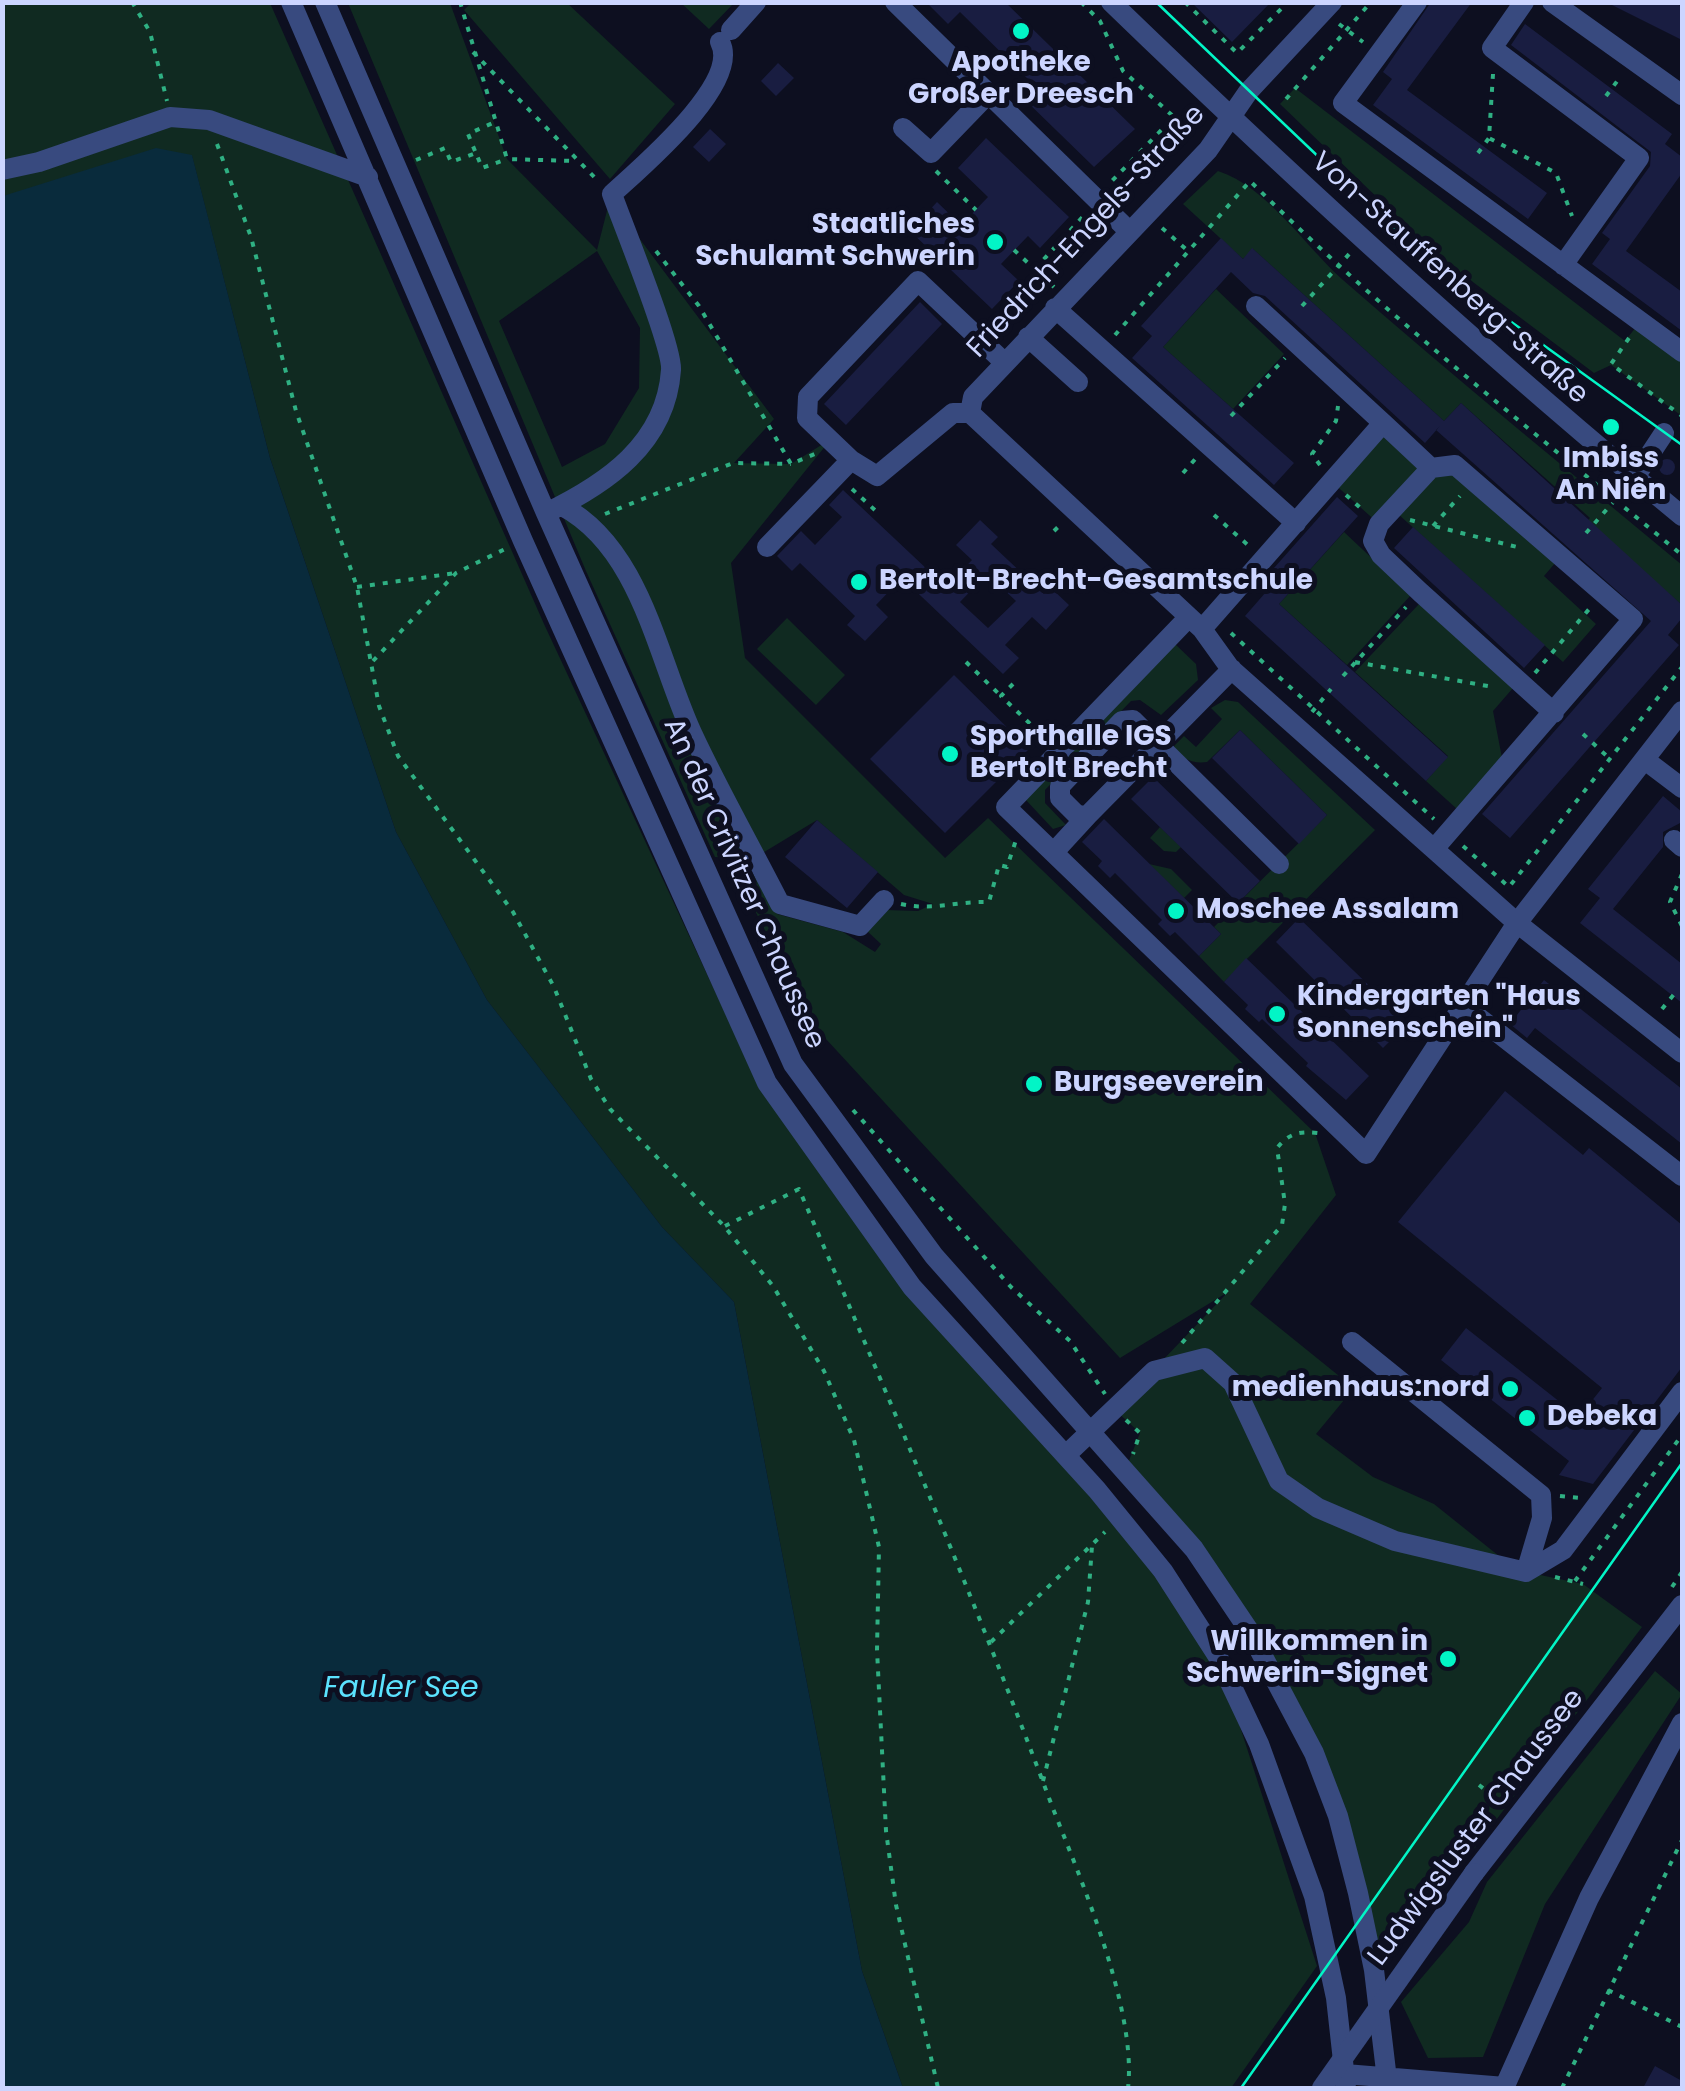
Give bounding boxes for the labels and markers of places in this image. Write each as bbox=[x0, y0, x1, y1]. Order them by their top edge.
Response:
marker: Apotheke Großer Dreesch bbox=[1010, 20, 1032, 42]
place label: Apotheke Großer Dreesch bbox=[908, 47, 1134, 113]
place label: Staatliches Schulamt Schwerin bbox=[695, 209, 975, 275]
marker: Staatliches Schulamt Schwerin bbox=[984, 231, 1006, 253]
marker: Imbiss An Niên bbox=[1600, 416, 1622, 438]
place label: Imbiss An Niên bbox=[1556, 443, 1666, 509]
place label: Bertolt-Brecht-Gesamtschule bbox=[879, 565, 1313, 599]
marker: Bertolt-Brecht-Gesamtschule bbox=[848, 571, 870, 593]
place label: Sporthalle IGS Bertolt Brecht bbox=[970, 721, 1172, 787]
marker: Sporthalle IGS Bertolt Brecht bbox=[939, 743, 961, 765]
place label: Moschee Assalam bbox=[1196, 894, 1459, 928]
marker: Moschee Assalam bbox=[1165, 900, 1187, 922]
place label: Kindergarten "Haus Sonnenschein" bbox=[1297, 981, 1581, 1047]
marker: Kindergarten "Haus Sonnenschein" bbox=[1266, 1003, 1288, 1025]
place label: Burgseeverein bbox=[1054, 1067, 1264, 1101]
marker: Burgseeverein bbox=[1023, 1073, 1045, 1095]
place label: medienhaus:nord bbox=[1232, 1372, 1490, 1406]
marker: medienhaus:nord bbox=[1499, 1378, 1521, 1400]
place label: Debeka bbox=[1547, 1401, 1657, 1435]
marker: Debeka bbox=[1516, 1407, 1538, 1429]
place label: Willkommen in Schwerin-Signet bbox=[1186, 1626, 1428, 1692]
marker: Willkommen in Schwerin-Signet bbox=[1437, 1648, 1459, 1670]

